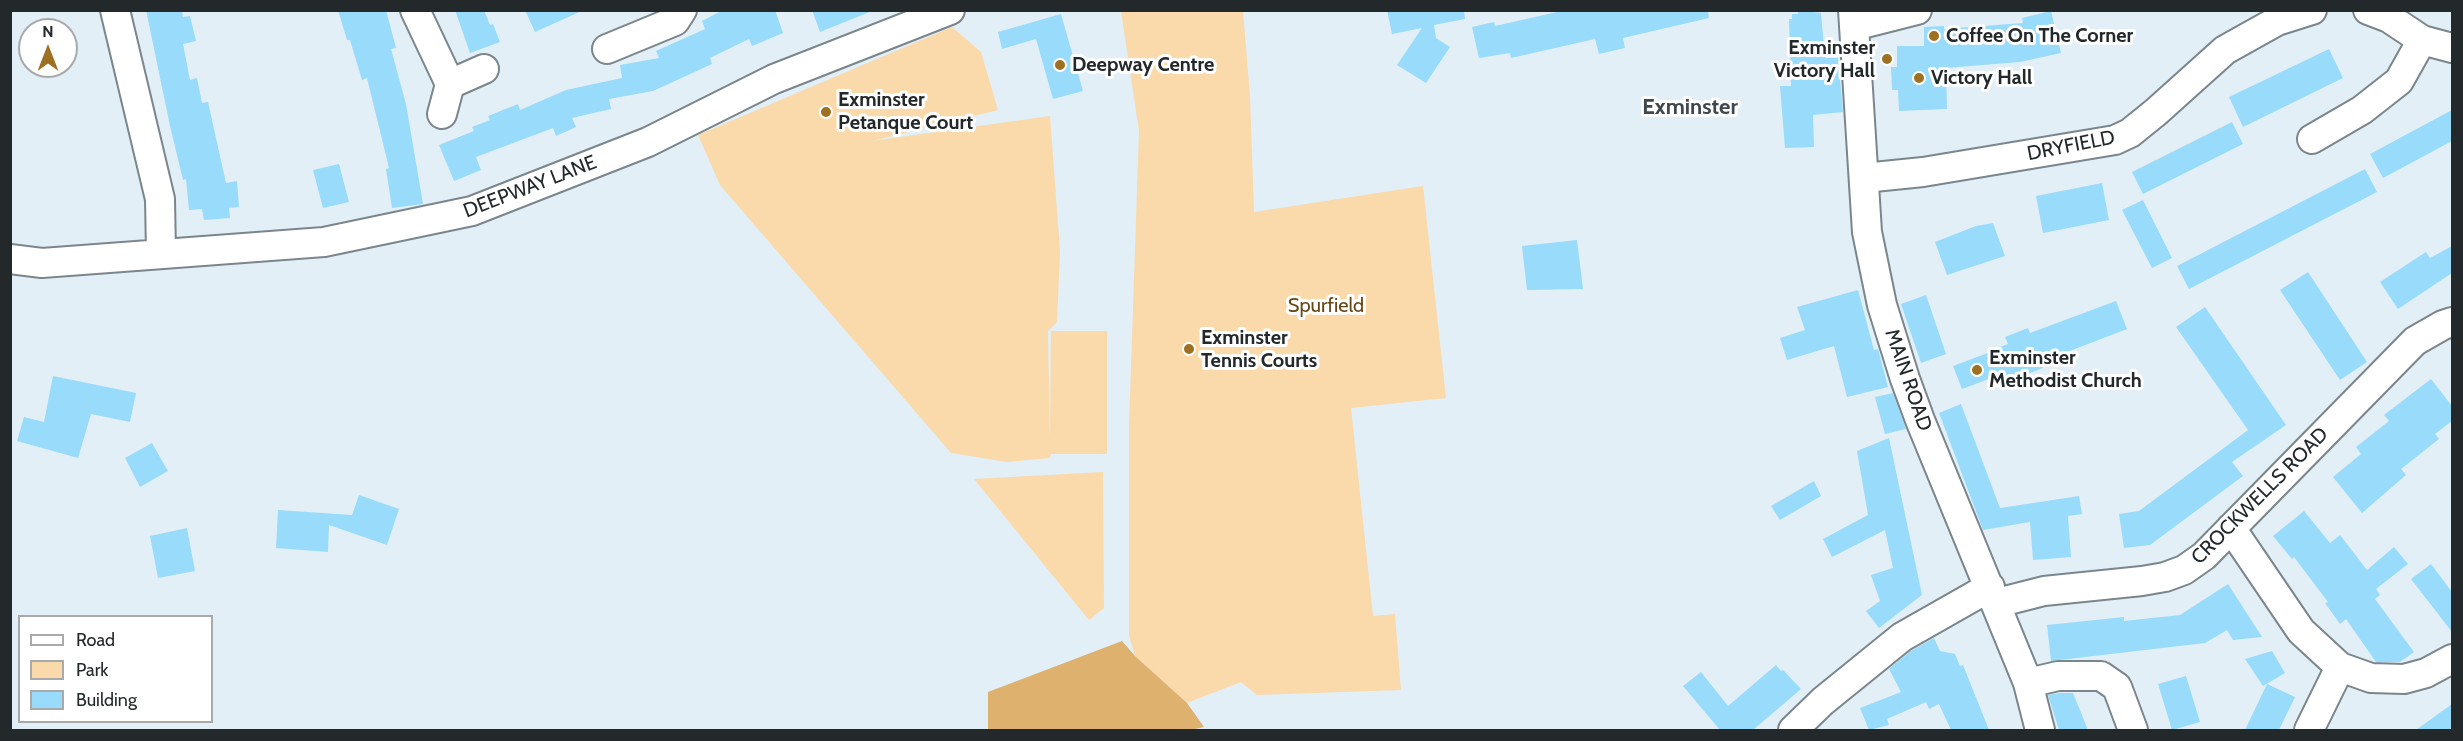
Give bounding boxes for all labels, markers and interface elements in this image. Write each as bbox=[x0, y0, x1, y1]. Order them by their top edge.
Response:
north arrow bbox=[18, 18, 78, 78]
text: N bbox=[42, 22, 54, 41]
place label: Coffee On The Corner bbox=[1946, 24, 2133, 48]
marker: Coffee On The Corner bbox=[1927, 29, 1941, 43]
place label: Exminster Victory Hall bbox=[1774, 36, 1875, 83]
marker: Exminster Victory Hall bbox=[1880, 52, 1894, 66]
place label: Deepway Centre bbox=[1072, 53, 1214, 77]
marker: Deepway Centre bbox=[1053, 58, 1067, 72]
place label: Victory Hall bbox=[1931, 66, 2032, 90]
marker: Victory Hall bbox=[1912, 71, 1926, 85]
place label: Exminster Petanque Court bbox=[838, 88, 973, 135]
district label: Exminster bbox=[1642, 95, 1738, 121]
marker: Exminster Petanque Court bbox=[819, 105, 833, 119]
street label: DRYFIELD bbox=[2025, 126, 2117, 166]
street label: DEEPWAY LANE bbox=[460, 151, 600, 223]
park label: Spurfield bbox=[1288, 294, 1364, 318]
place label: Exminster Tennis Courts bbox=[1201, 326, 1317, 373]
street label: MAIN ROAD bbox=[1879, 326, 1937, 434]
marker: Exminster Tennis Courts bbox=[1182, 342, 1196, 356]
place label: Exminster Methodist Church bbox=[1989, 346, 2142, 393]
marker: Exminster Methodist Church bbox=[1970, 363, 1984, 377]
street label: CROCKWELLS ROAD bbox=[2187, 423, 2333, 569]
legend bbox=[18, 615, 213, 723]
text: Road bbox=[76, 629, 115, 651]
text: Park bbox=[76, 659, 108, 681]
text: Building bbox=[76, 689, 137, 711]

